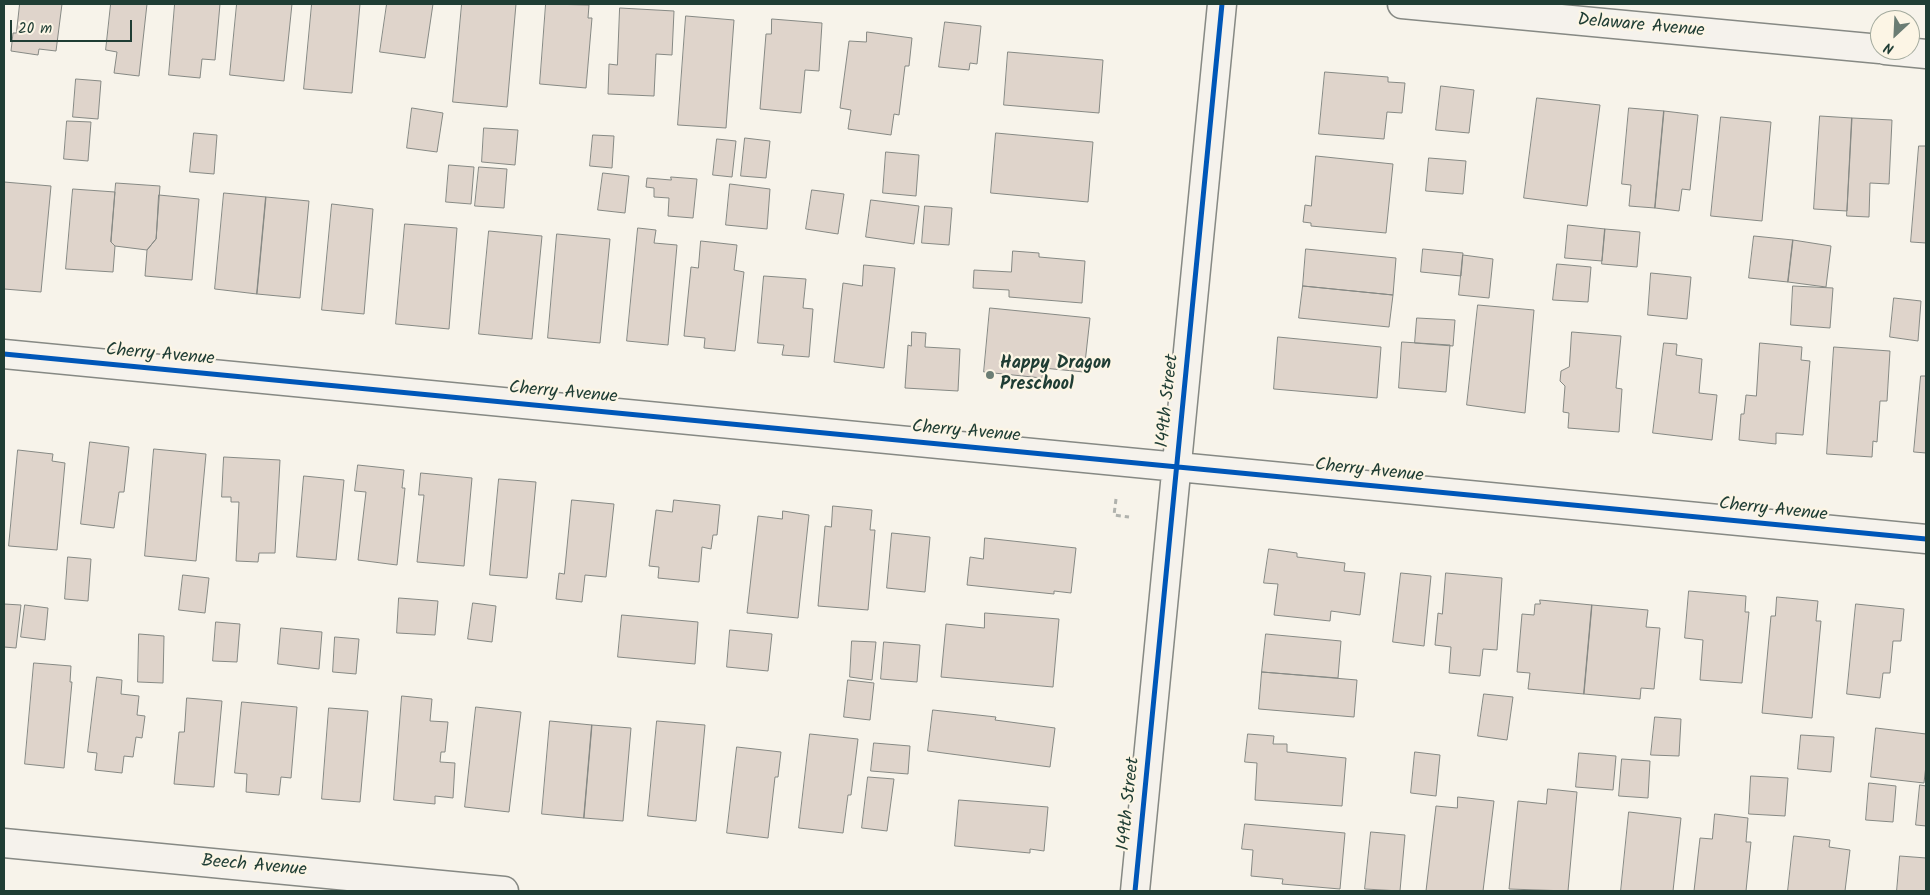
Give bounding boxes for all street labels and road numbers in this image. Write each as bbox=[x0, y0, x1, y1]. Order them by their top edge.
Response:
street label: Delaware Avenue bbox=[1577, 11, 1705, 43]
street label: Cherry Avenue bbox=[105, 340, 215, 372]
street label: 149th Street bbox=[1153, 353, 1185, 449]
street label: Cherry Avenue bbox=[508, 378, 618, 410]
street label: Cherry Avenue bbox=[911, 417, 1021, 449]
street label: Cherry Avenue bbox=[1314, 456, 1424, 488]
street label: Cherry Avenue bbox=[1718, 495, 1828, 527]
street label: 149th Street bbox=[1114, 756, 1146, 852]
street label: Beech Avenue bbox=[200, 852, 308, 882]

